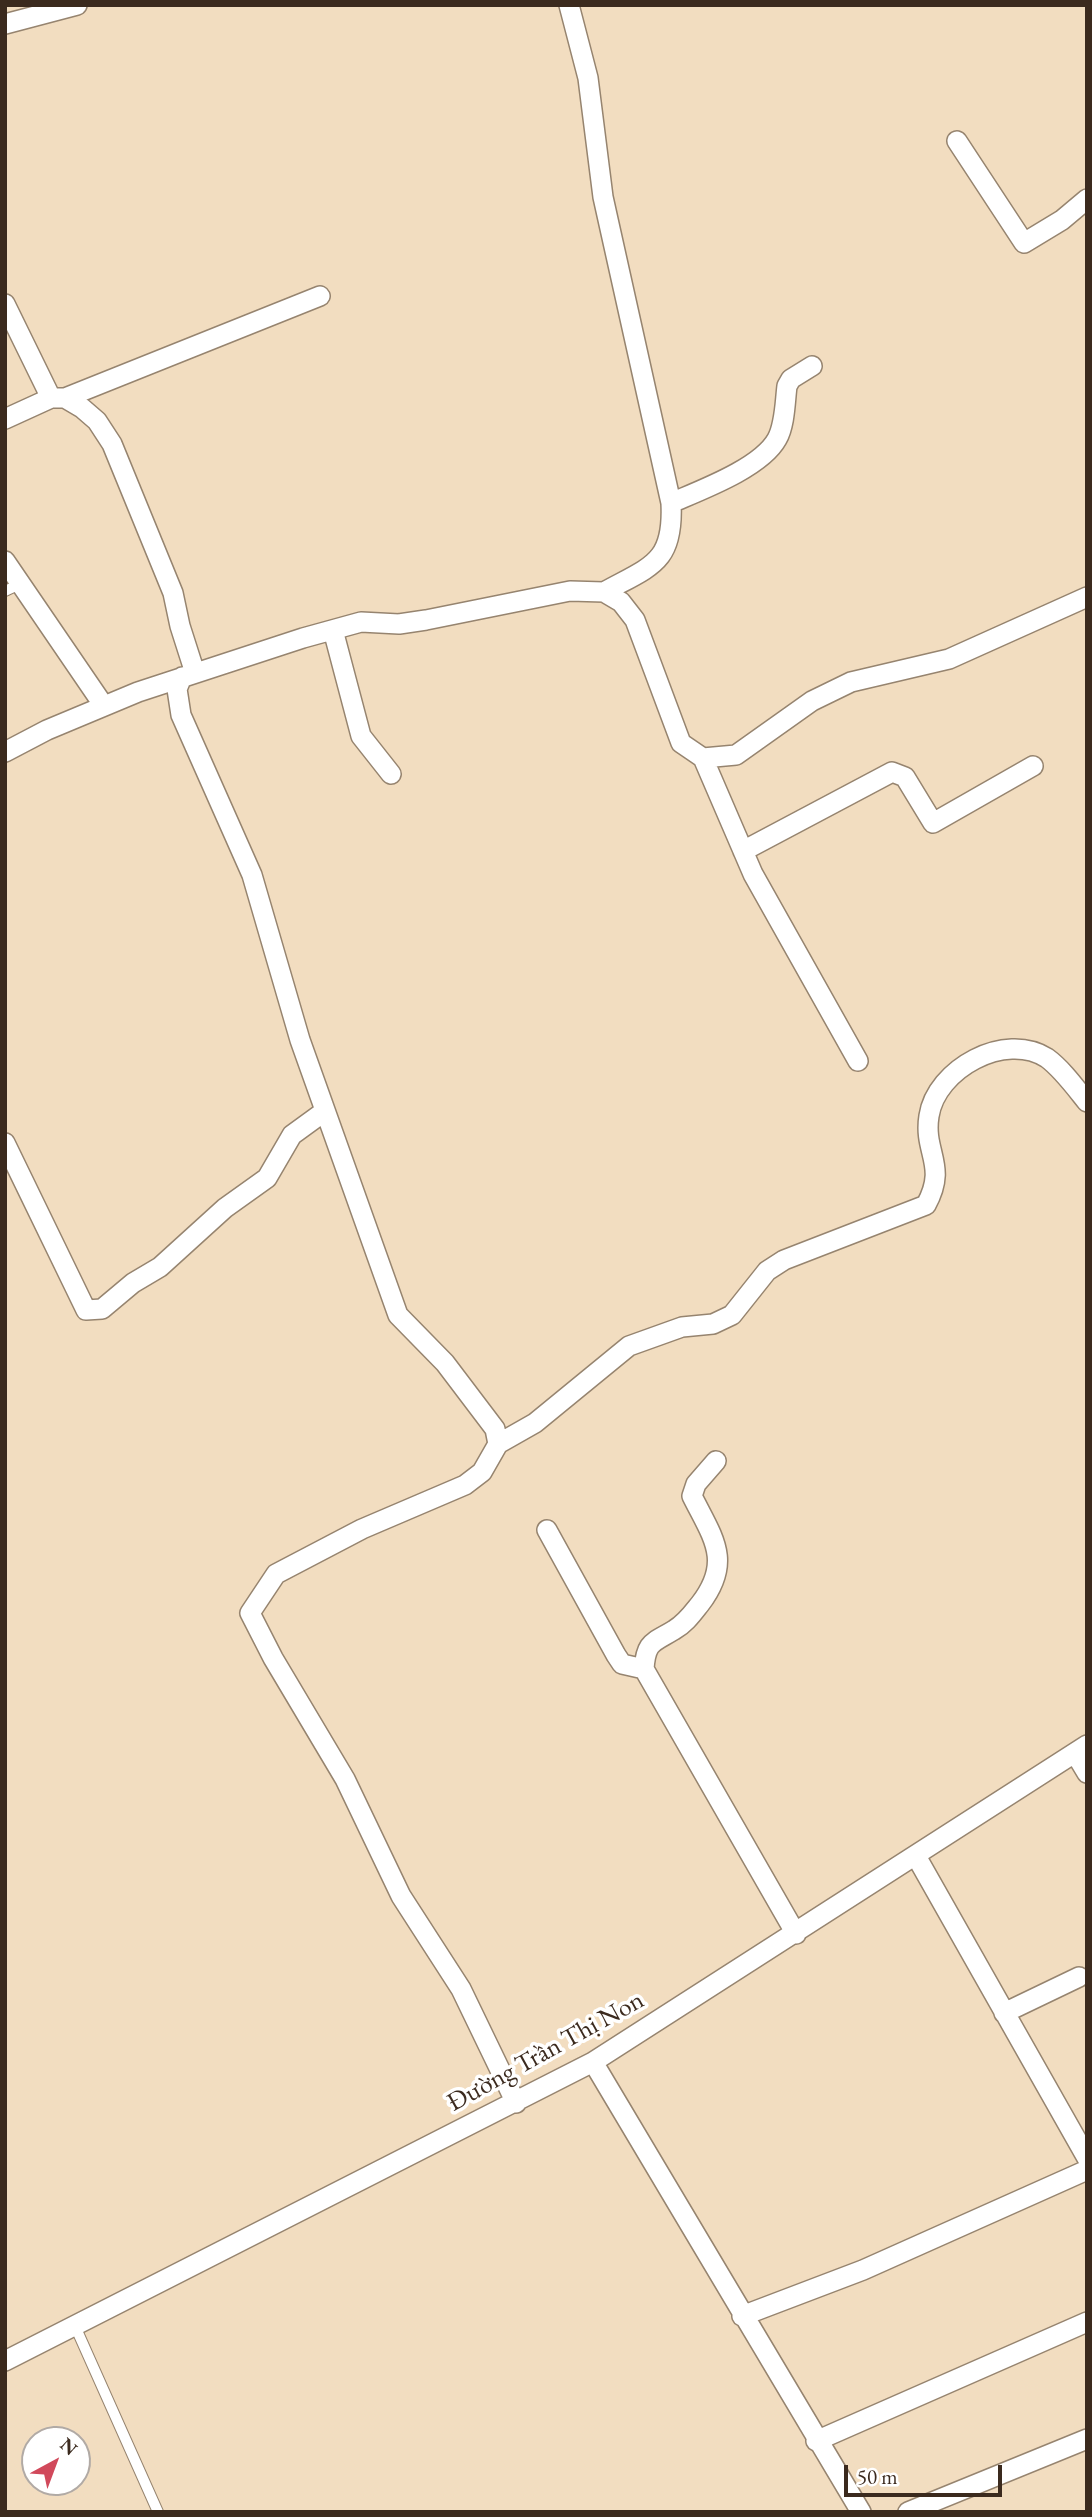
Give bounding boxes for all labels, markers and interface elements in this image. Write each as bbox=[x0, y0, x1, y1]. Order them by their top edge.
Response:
street label: Đường Trần Thị Non bbox=[442, 1985, 650, 2119]
north arrow bbox=[21, 2426, 91, 2496]
text: N bbox=[55, 2432, 83, 2461]
scale bar bbox=[847, 2450, 1004, 2494]
text: 50 m bbox=[857, 2463, 898, 2490]

